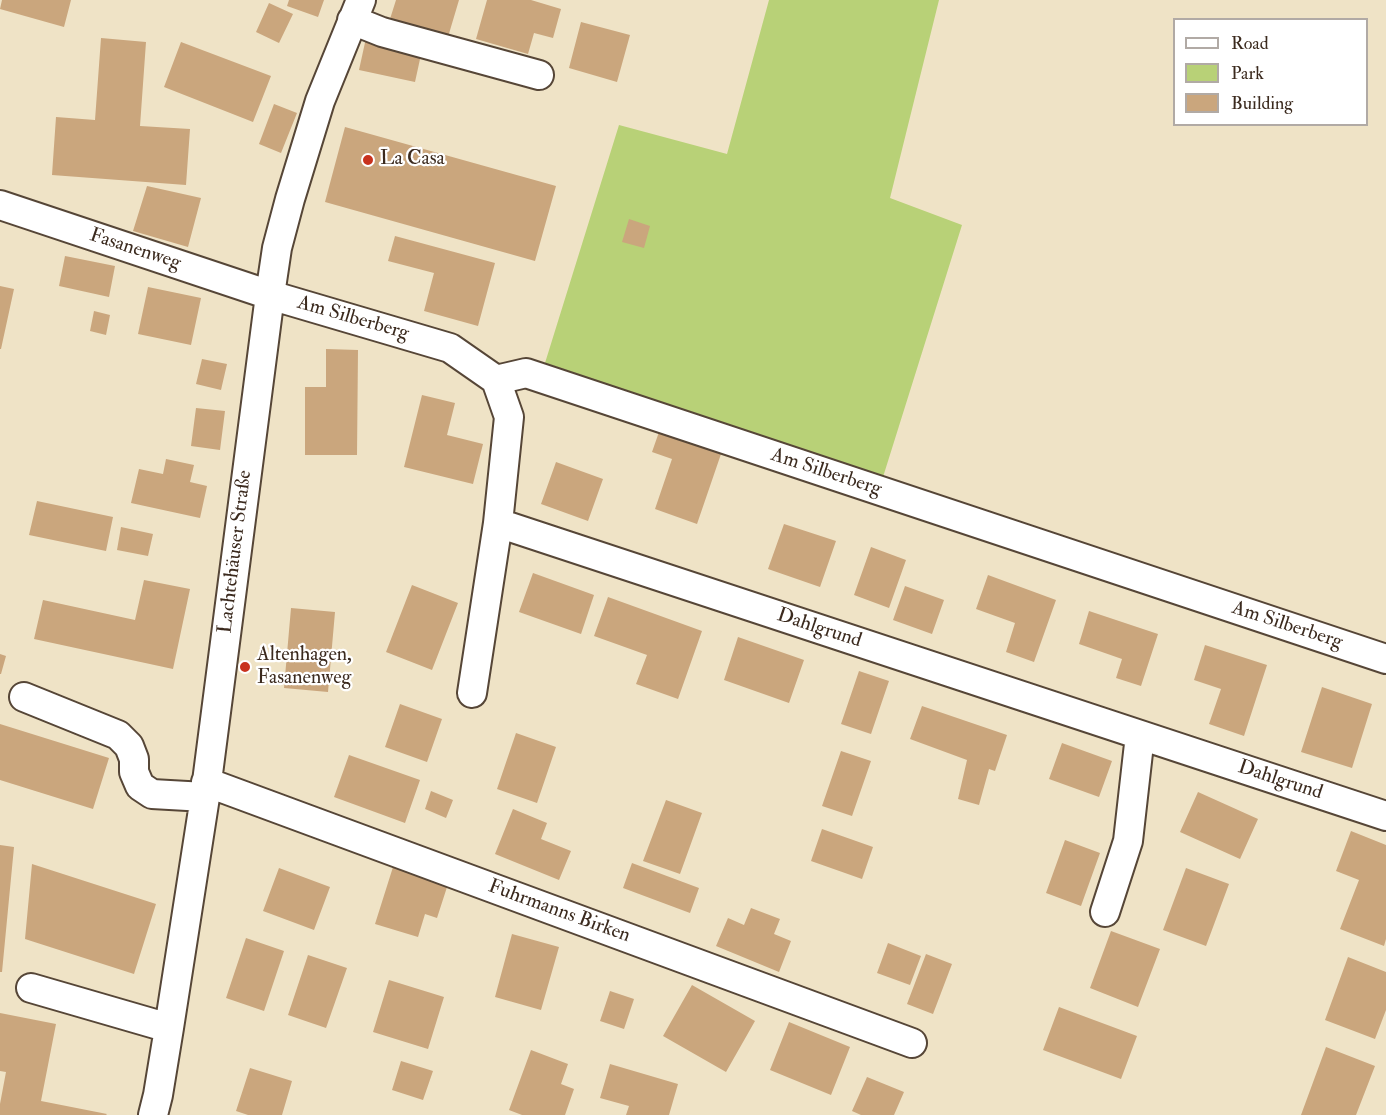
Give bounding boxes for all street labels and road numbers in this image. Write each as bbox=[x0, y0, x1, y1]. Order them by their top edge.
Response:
street label: Fasanenweg bbox=[86, 224, 184, 276]
street label: Am Silberberg bbox=[294, 292, 412, 346]
street label: Am Silberberg bbox=[768, 444, 884, 502]
street label: Lachtehäuser Straße bbox=[214, 469, 258, 635]
street label: Am Silberberg bbox=[1229, 597, 1345, 655]
street label: Dahlgrund bbox=[774, 604, 864, 654]
street label: Dahlgrund bbox=[1235, 756, 1325, 806]
street label: Fuhrmanns Birken bbox=[485, 875, 633, 949]

